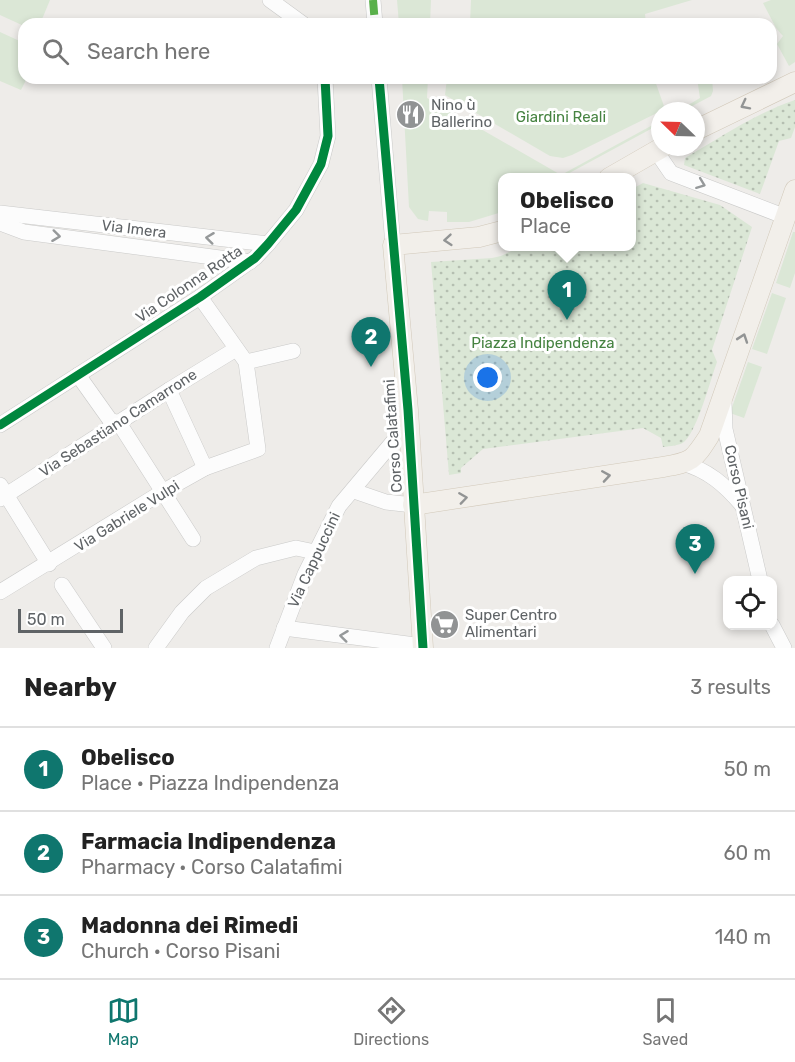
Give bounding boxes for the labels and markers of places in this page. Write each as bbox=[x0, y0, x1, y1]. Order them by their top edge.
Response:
place label: Nino ù Ballerino bbox=[431, 96, 492, 131]
restaurant icon: Nino ù Ballerino bbox=[394, 98, 426, 130]
pin: 1 bbox=[548, 270, 586, 320]
pin: 2 bbox=[352, 318, 391, 367]
pin: 3 bbox=[676, 524, 714, 574]
place label: Super Centro Alimentari bbox=[465, 606, 557, 641]
supermarket icon: Super Centro Alimentari bbox=[428, 608, 460, 640]

